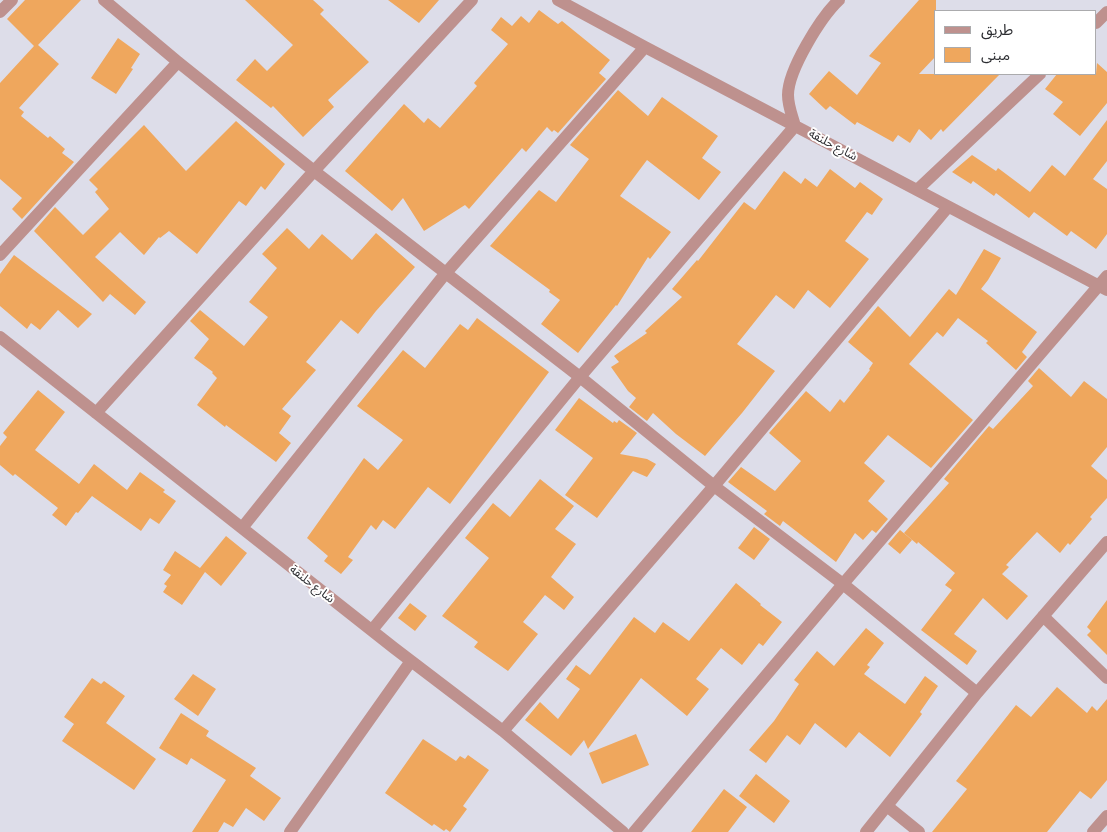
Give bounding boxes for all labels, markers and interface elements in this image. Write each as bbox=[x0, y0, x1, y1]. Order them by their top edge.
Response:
legend bbox=[934, 10, 1097, 75]
text: طريق bbox=[981, 21, 1013, 38]
text: مبنى bbox=[981, 46, 1010, 63]
street label: شارع حلنقة bbox=[806, 126, 860, 164]
street label: شارع حلنقة bbox=[287, 562, 337, 606]

